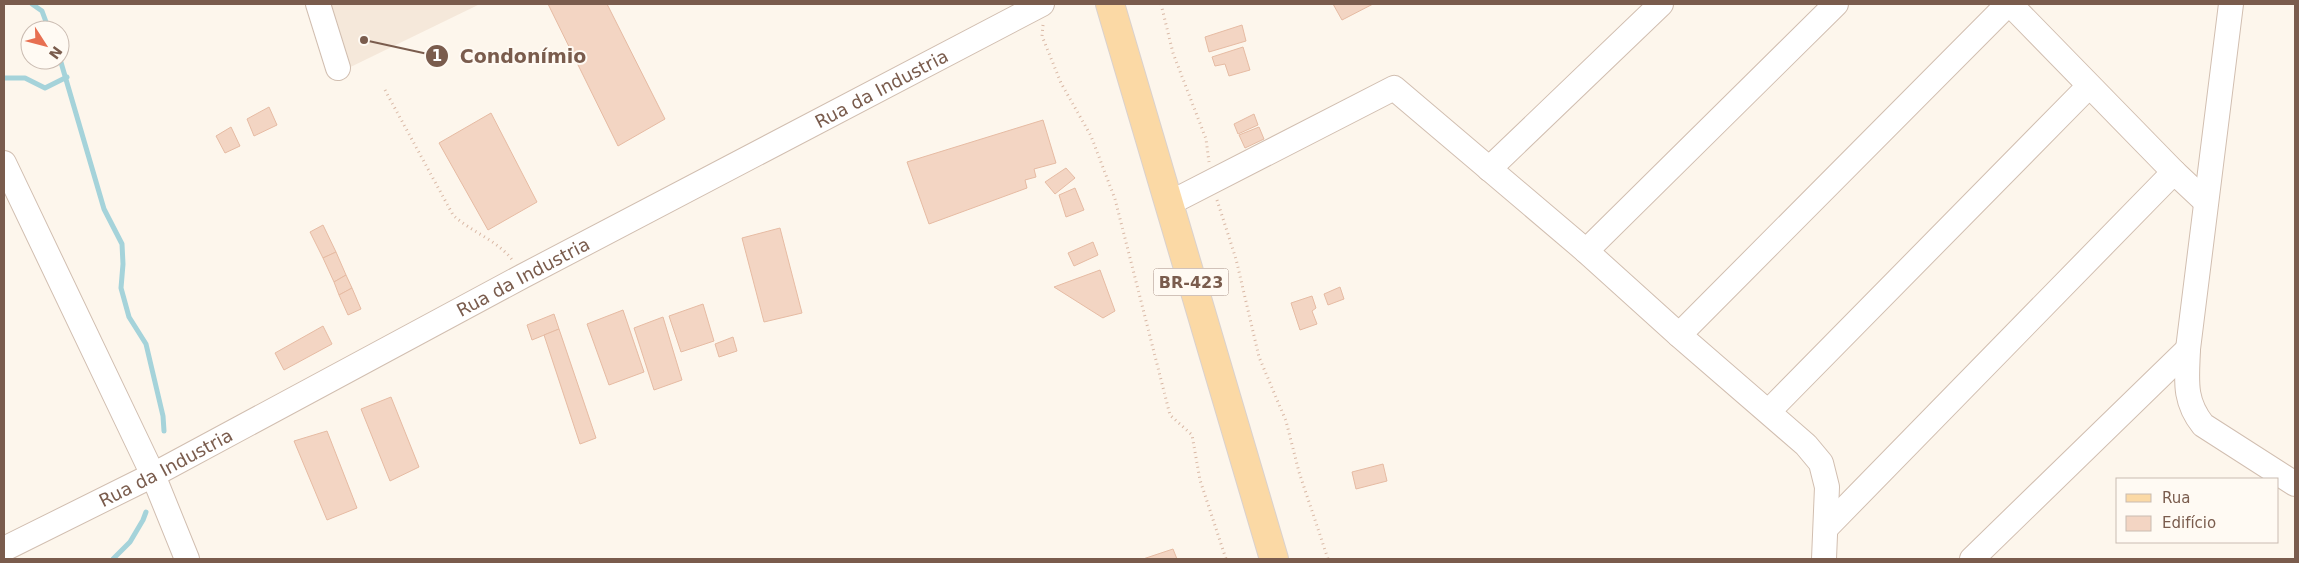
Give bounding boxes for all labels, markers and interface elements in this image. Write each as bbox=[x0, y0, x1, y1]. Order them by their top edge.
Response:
north arrow bbox=[20, 20, 70, 70]
callout: Condonímio bbox=[425, 39, 596, 73]
text: N bbox=[46, 43, 65, 62]
text: Condonímio bbox=[460, 45, 586, 67]
street label: Rua da Industria bbox=[811, 45, 952, 132]
text: 1 bbox=[432, 47, 442, 65]
street label: Rua da Industria bbox=[453, 233, 593, 320]
road number: BR-423 bbox=[1154, 268, 1228, 296]
street label: Rua da Industria bbox=[95, 424, 236, 511]
legend bbox=[2116, 478, 2279, 543]
text: Rua bbox=[2162, 489, 2190, 507]
text: Edifício bbox=[2162, 514, 2216, 532]

